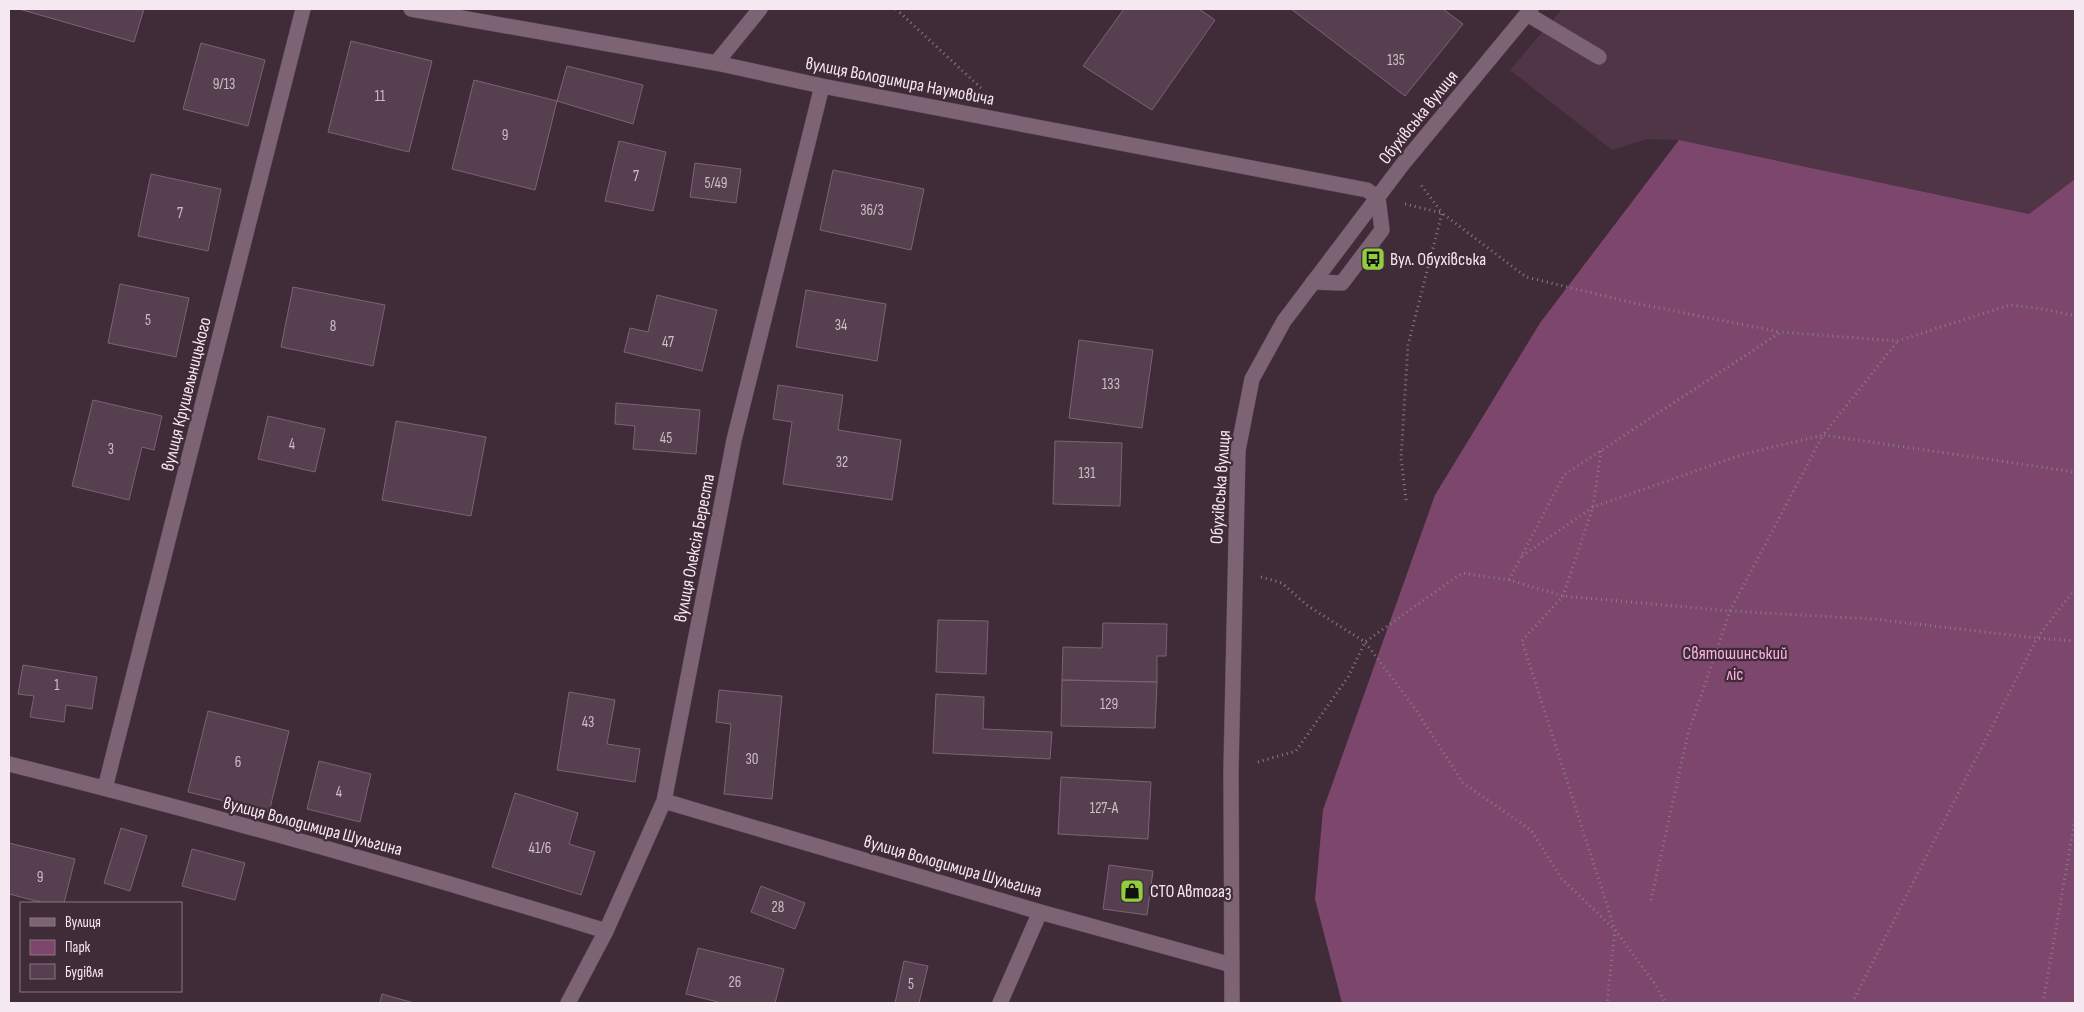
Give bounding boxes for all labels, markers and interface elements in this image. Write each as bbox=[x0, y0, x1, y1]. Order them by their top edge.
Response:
house number: 135 bbox=[1387, 51, 1405, 70]
street label: вулиця Володимира Наумовича bbox=[804, 53, 996, 110]
street label: Обухівська вулиця bbox=[1374, 66, 1463, 168]
house number: 9/13 bbox=[213, 75, 235, 94]
house number: 11 bbox=[375, 87, 386, 106]
house number: 9 bbox=[502, 126, 508, 145]
house number: 7 bbox=[633, 167, 639, 186]
house number: 5/49 bbox=[705, 174, 727, 193]
house number: 36/3 bbox=[860, 201, 884, 220]
house number: 7 bbox=[177, 204, 183, 223]
bus stop icon: Вул. Обухівська bbox=[1360, 246, 1386, 272]
place label: Вул. Обухівська bbox=[1390, 249, 1486, 270]
house number: 5 bbox=[145, 311, 151, 330]
street label: вулиця Крушельницького bbox=[157, 315, 216, 473]
house number: 34 bbox=[835, 316, 847, 335]
house number: 8 bbox=[330, 317, 336, 336]
house number: 47 bbox=[662, 333, 674, 352]
house number: 133 bbox=[1102, 375, 1120, 394]
house number: 45 bbox=[660, 429, 672, 448]
street label: Обухівська вулиця bbox=[1206, 429, 1235, 545]
house number: 4 bbox=[289, 435, 295, 454]
house number: 3 bbox=[108, 440, 114, 459]
house number: 32 bbox=[836, 453, 848, 472]
house number: 131 bbox=[1079, 464, 1096, 483]
street label: вулиця Олексія Береста bbox=[670, 472, 719, 624]
park label: Святошинський ліс bbox=[1683, 643, 1787, 685]
house number: 1 bbox=[54, 676, 60, 695]
house number: 129 bbox=[1100, 695, 1118, 714]
house number: 43 bbox=[582, 713, 594, 732]
house number: 30 bbox=[746, 750, 758, 769]
house number: 6 bbox=[235, 753, 241, 772]
house number: 4 bbox=[336, 783, 342, 802]
street label: вулиця Володимира Шульгина bbox=[221, 792, 405, 861]
house number: 127-А bbox=[1090, 799, 1119, 818]
street label: вулиця Володимира Шульгина bbox=[861, 831, 1044, 902]
house number: 41/6 bbox=[529, 839, 551, 858]
house number: 9 bbox=[37, 868, 43, 887]
shop icon: СТО Автогаз bbox=[1119, 878, 1145, 904]
place label: СТО Автогаз bbox=[1150, 881, 1231, 902]
house number: 28 bbox=[772, 898, 784, 917]
legend bbox=[20, 902, 182, 992]
text: Вулиця bbox=[65, 913, 101, 932]
text: Парк bbox=[65, 938, 91, 957]
text: Будівля bbox=[65, 963, 104, 982]
house number: 26 bbox=[729, 973, 741, 992]
house number: 5 bbox=[908, 975, 914, 994]

